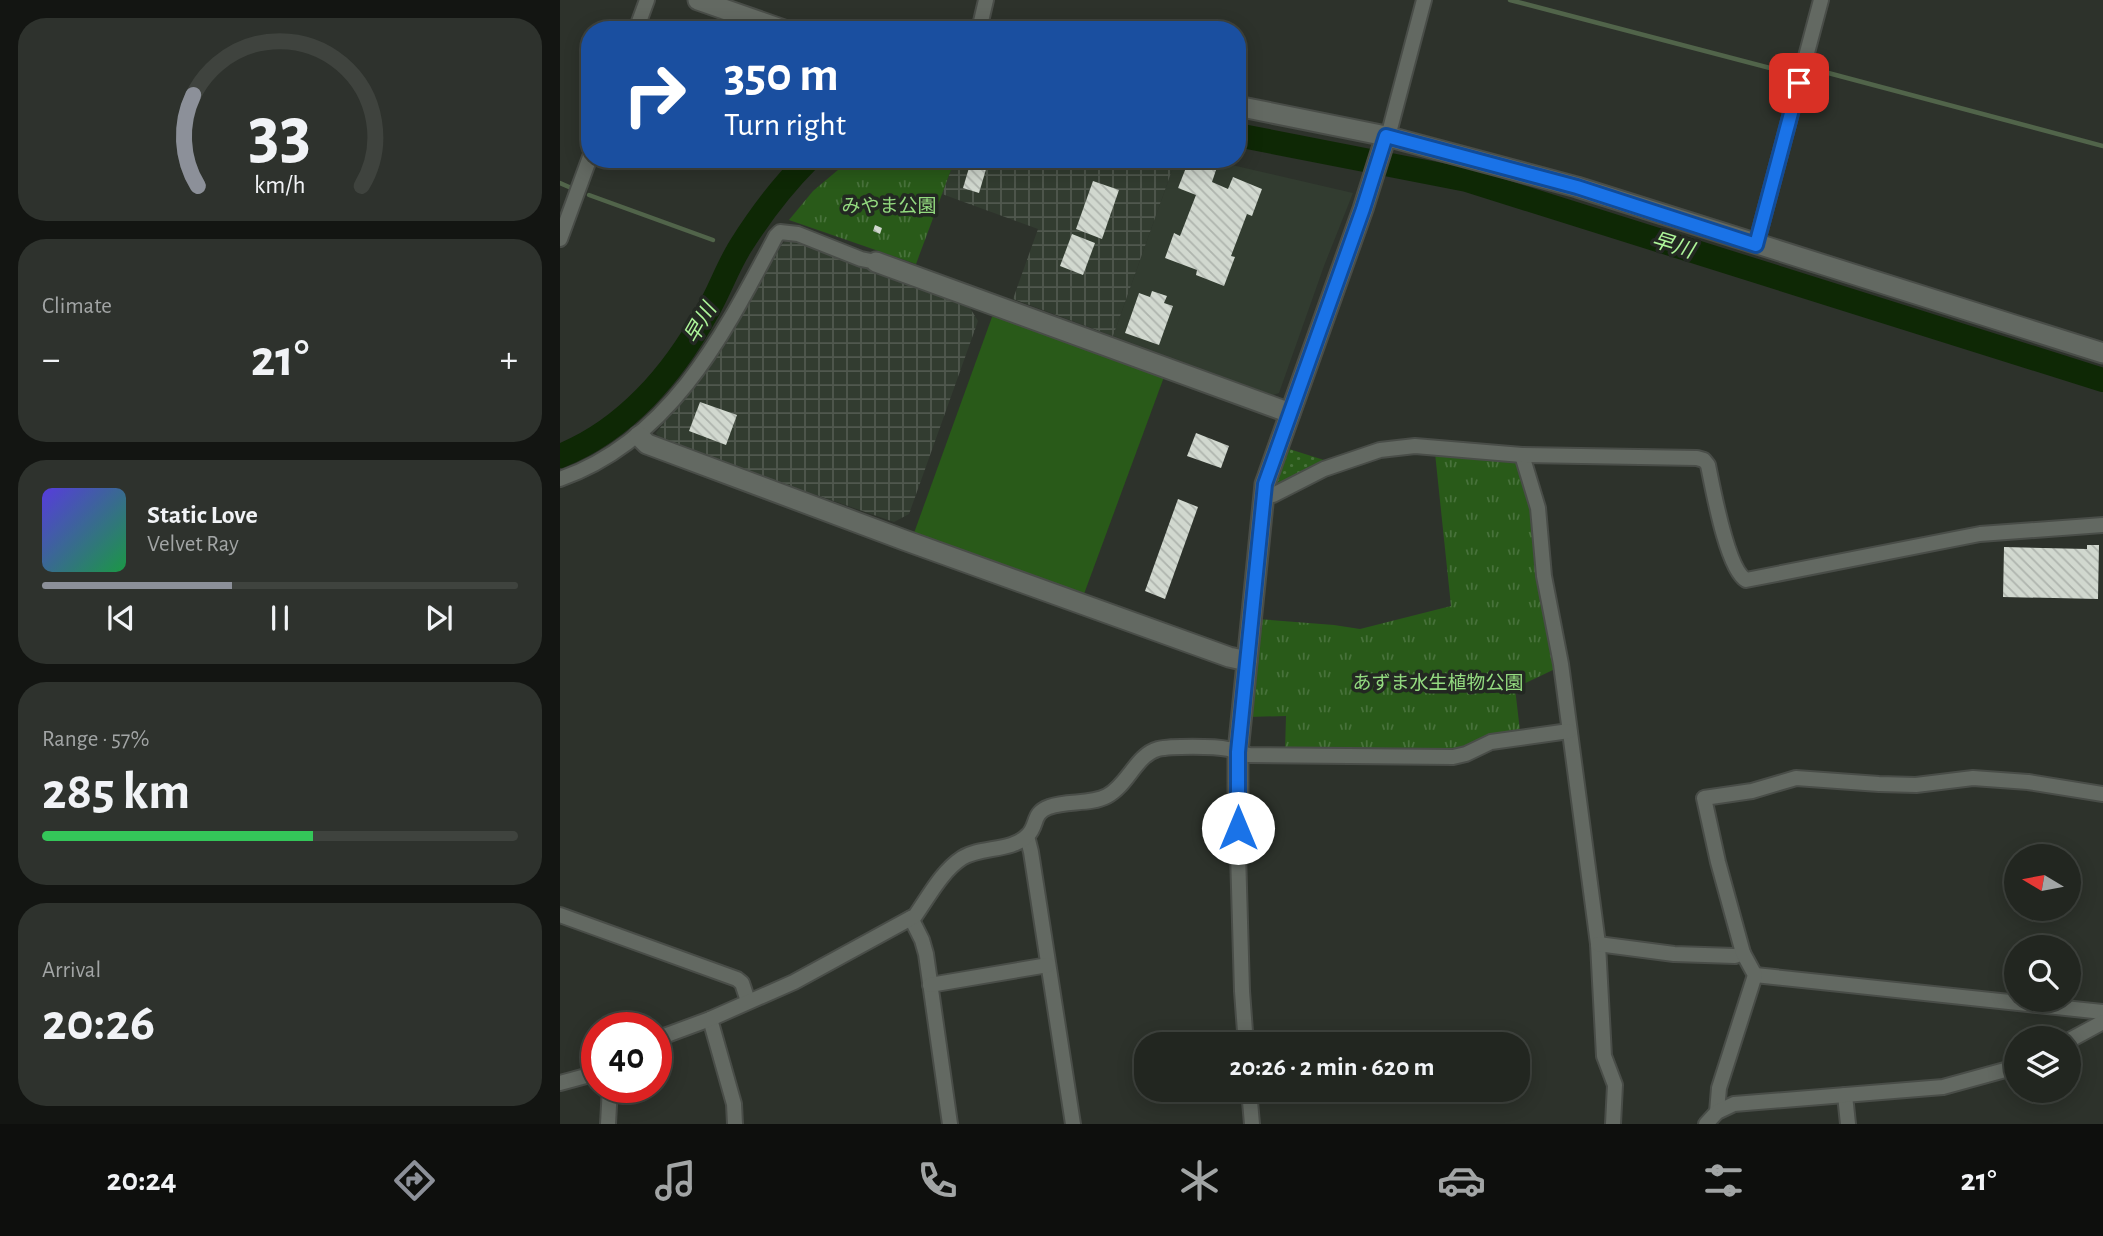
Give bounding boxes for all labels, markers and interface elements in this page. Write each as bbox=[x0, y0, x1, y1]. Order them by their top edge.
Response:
icon: right bbox=[609, 49, 700, 140]
text: 350 m bbox=[724, 51, 839, 100]
pin bbox=[1769, 53, 1829, 113]
icon: arrive bbox=[1780, 64, 1818, 102]
text: 33 bbox=[249, 98, 311, 171]
text: Turn right bbox=[724, 109, 846, 141]
text: km/h bbox=[254, 172, 306, 197]
park label: みやま公園 bbox=[841, 196, 937, 216]
water label: 早川 bbox=[1650, 229, 1698, 262]
text: Climate bbox=[42, 295, 112, 318]
water label: 早川 bbox=[681, 298, 721, 347]
text: 21° bbox=[251, 333, 309, 385]
text: − bbox=[42, 341, 60, 379]
text: + bbox=[500, 341, 518, 379]
text: Static Love bbox=[147, 502, 258, 528]
text: Velvet Ray bbox=[147, 533, 239, 556]
icon: previous bbox=[102, 599, 140, 637]
icon: pause bbox=[261, 599, 299, 637]
icon: next bbox=[420, 599, 458, 637]
park label: あずま水生植物公園 bbox=[1352, 673, 1524, 693]
text: Range · 57% bbox=[42, 728, 149, 751]
text: 285 km bbox=[42, 766, 190, 818]
position arrow bbox=[1201, 791, 1275, 865]
north arrow bbox=[2004, 844, 2081, 920]
map controls bbox=[2004, 844, 2081, 1103]
button: search bbox=[2004, 935, 2081, 1012]
text: Arrival bbox=[42, 959, 101, 982]
text: 20:26 bbox=[42, 997, 155, 1049]
speed limit sign: 40 bbox=[581, 1012, 672, 1103]
button: layers bbox=[2004, 1026, 2081, 1103]
text: 20:26 · 2 min · 620 m bbox=[1229, 1054, 1435, 1080]
icon: directions bbox=[390, 1156, 439, 1205]
icon: music bbox=[651, 1156, 700, 1205]
icon: phone bbox=[913, 1156, 962, 1205]
icon: climate bbox=[1175, 1156, 1224, 1205]
icon: car bbox=[1437, 1156, 1486, 1205]
icon: filters bbox=[1699, 1156, 1748, 1205]
text: 20:24 bbox=[106, 1164, 177, 1196]
text: 21° bbox=[1961, 1164, 1997, 1196]

